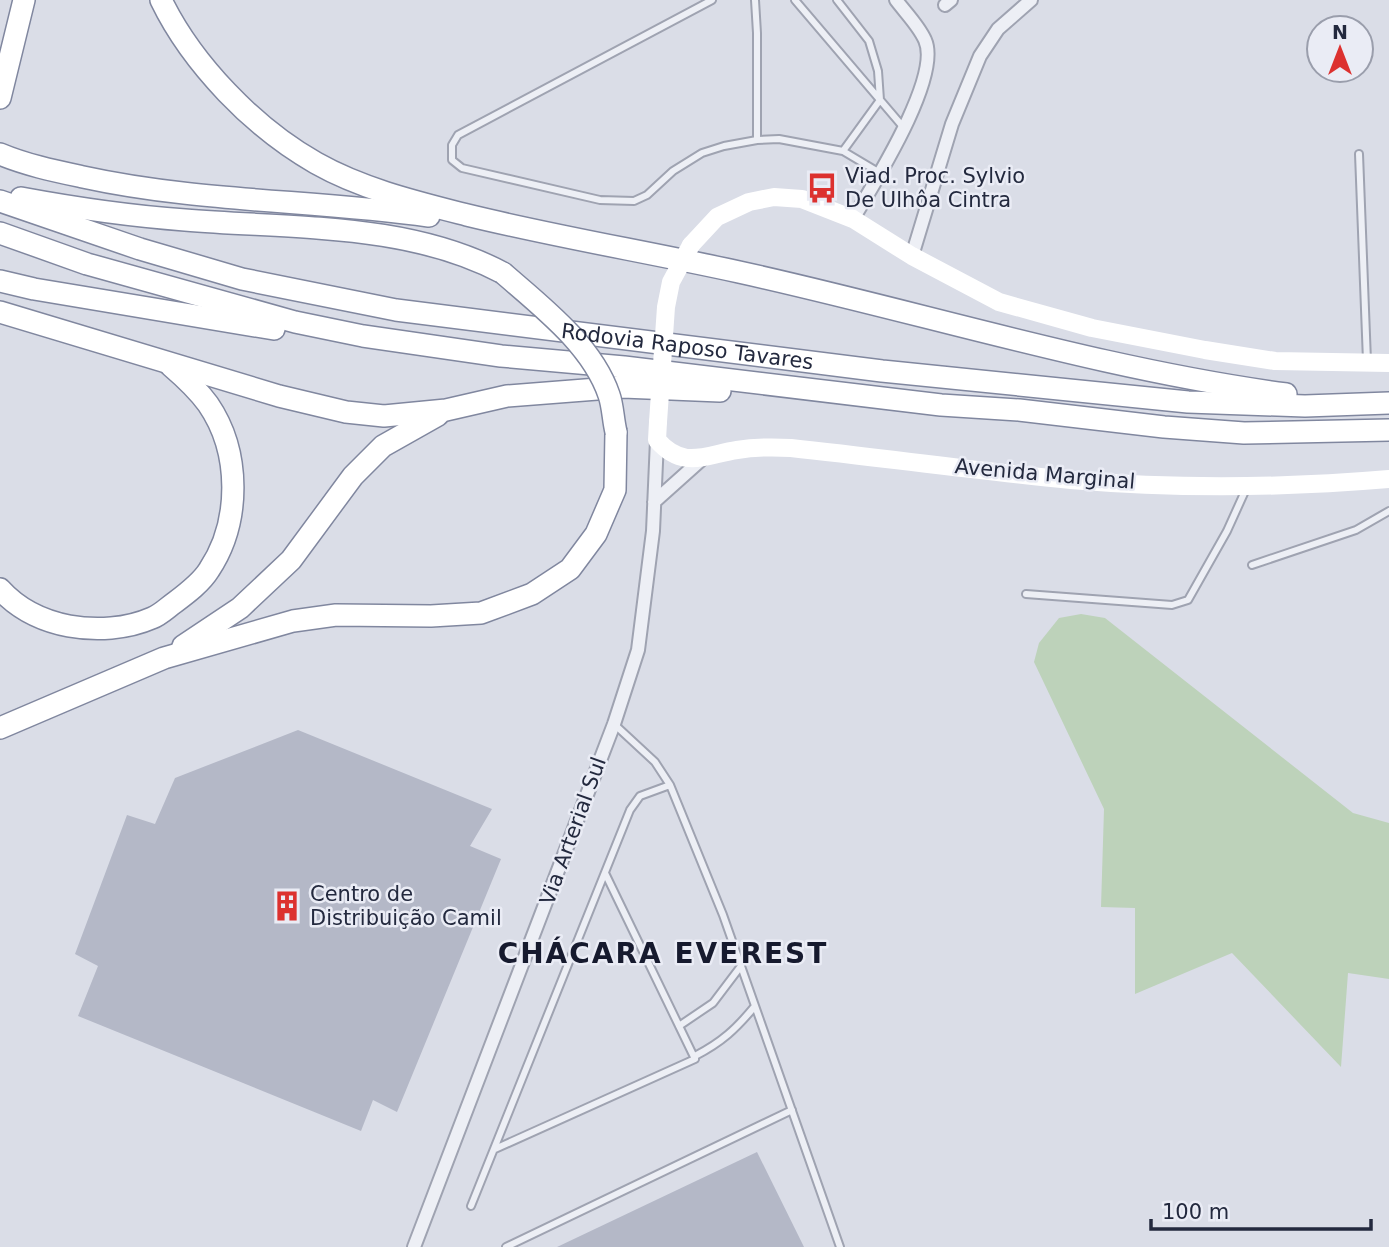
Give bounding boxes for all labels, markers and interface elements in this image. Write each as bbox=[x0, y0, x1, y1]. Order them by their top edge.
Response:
north arrow bbox=[1305, 14, 1375, 84]
text: N bbox=[1332, 21, 1348, 43]
place label: Viad. Proc. Sylvio De Ulhôa Cintra bbox=[845, 164, 1025, 212]
bus stop icon: Viad. Proc. Sylvio De Ulhôa Cintra bbox=[805, 171, 839, 205]
street label: Rodovia Raposo Tavares bbox=[560, 319, 815, 374]
street label: Avenida Marginal bbox=[954, 454, 1136, 494]
street label: Via Arterial Sul bbox=[535, 754, 611, 908]
place label: Centro de Distribuição Camil bbox=[310, 882, 502, 930]
building icon: Centro de Distribuição Camil bbox=[270, 889, 304, 923]
district label: CHÁCARA EVEREST bbox=[498, 936, 828, 970]
scale bar bbox=[1151, 1188, 1372, 1232]
text: 100 m bbox=[1162, 1200, 1229, 1224]

